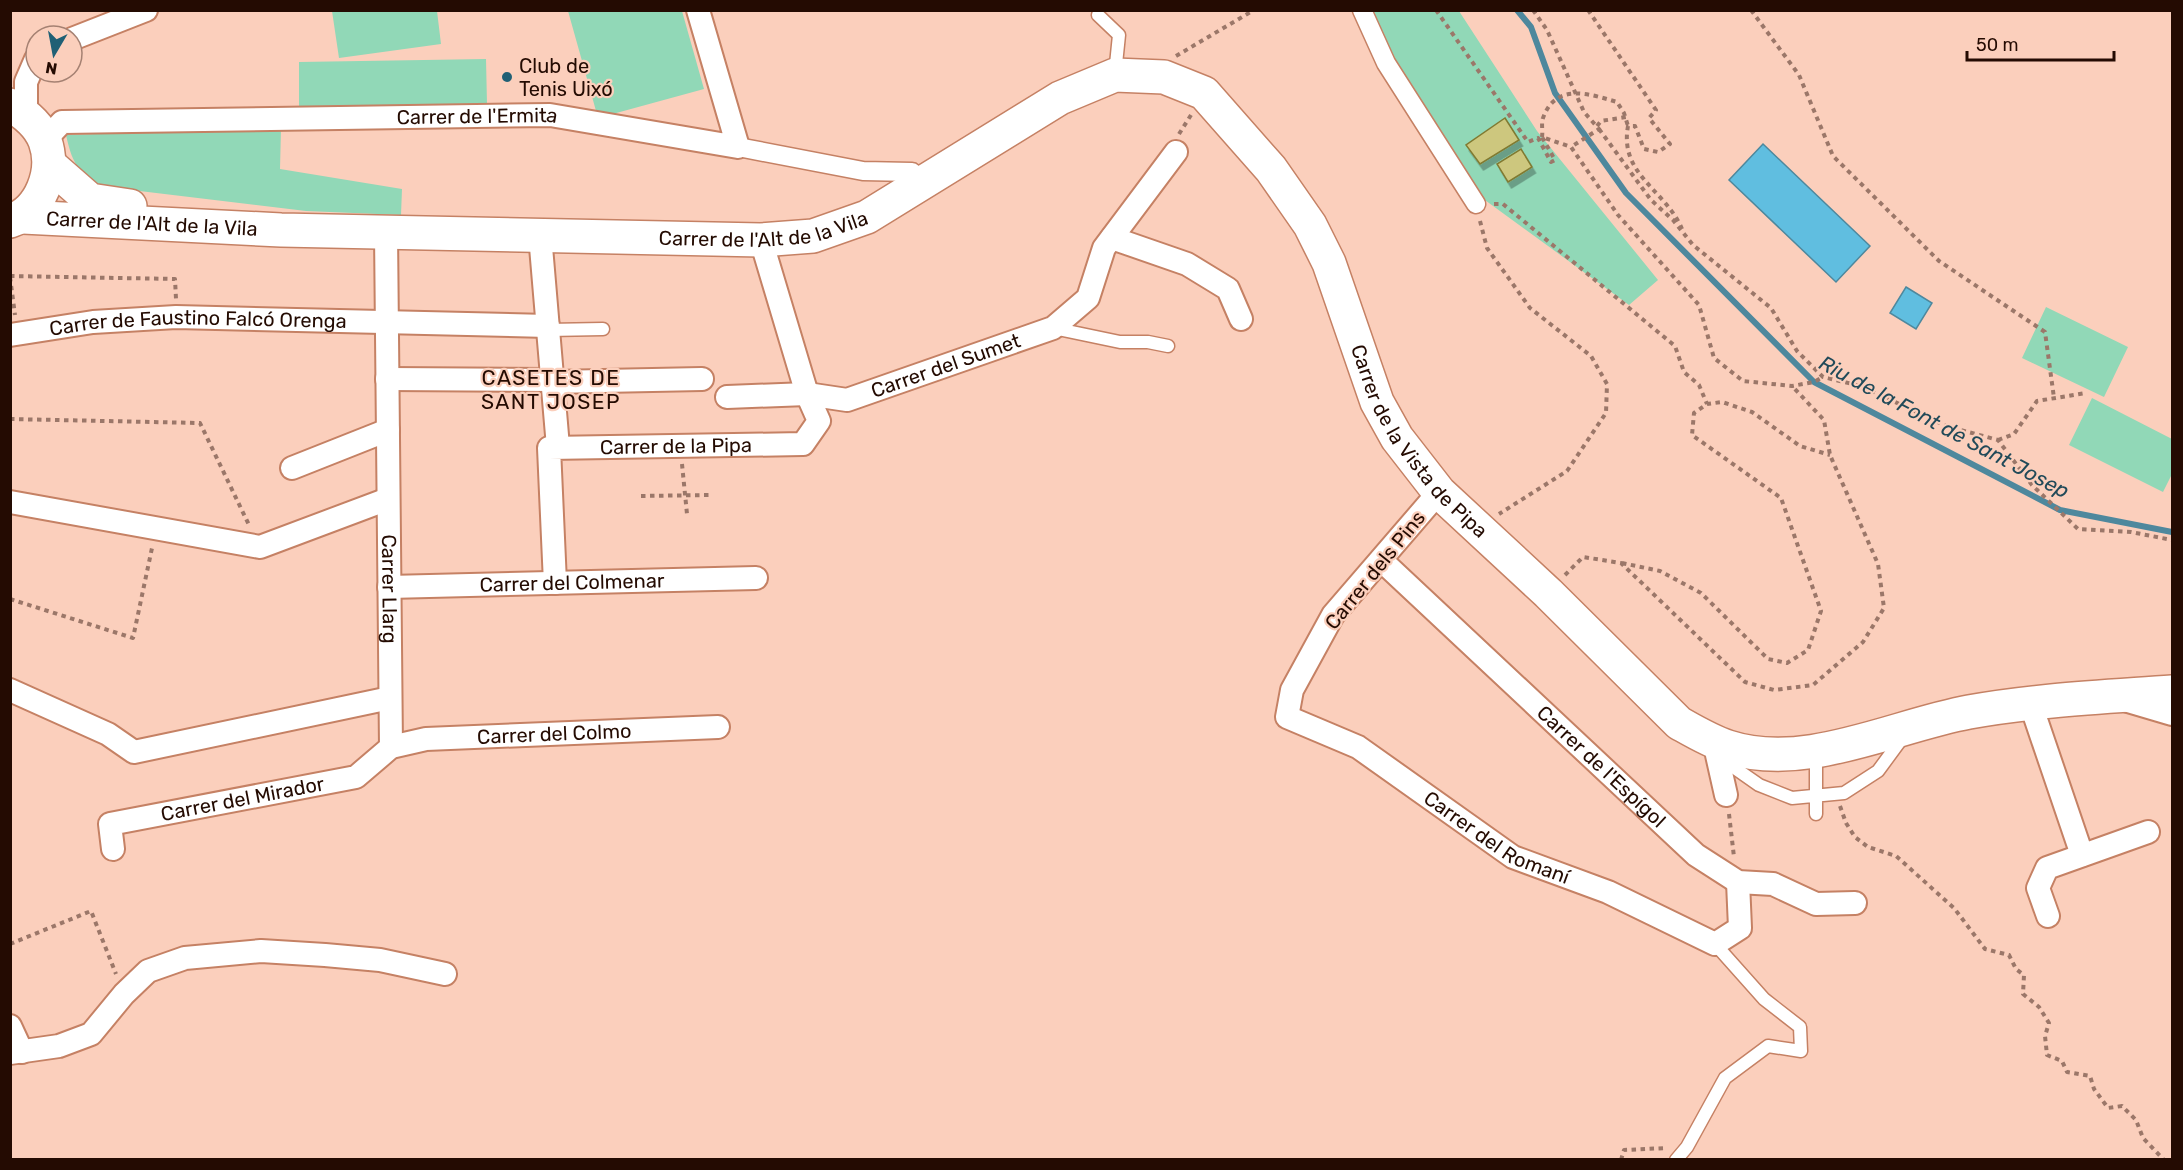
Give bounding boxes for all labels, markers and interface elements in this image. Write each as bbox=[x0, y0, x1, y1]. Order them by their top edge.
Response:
north arrow bbox=[24, 24, 84, 84]
scale bar bbox=[1967, 24, 2114, 62]
text: 50 m bbox=[1976, 34, 2019, 56]
place label: Club de Tenis Uixó bbox=[519, 54, 613, 101]
text: N bbox=[44, 58, 59, 79]
marker: Club de Tenis Uixó bbox=[500, 70, 514, 84]
street label: Carrer de l'Ermita bbox=[396, 103, 560, 129]
street label: Carrer de l'Alt de la Vila bbox=[46, 206, 258, 241]
street label: Carrer de l'Alt de la Vila bbox=[658, 206, 871, 252]
street label: Carrer de Faustino Falcó Orenga bbox=[48, 305, 347, 341]
street label: Carrer del Sumet bbox=[868, 328, 1024, 403]
street label: Carrer de la Vista de Pipa bbox=[1346, 341, 1492, 543]
water label: Riu de la Font de Sant Josep bbox=[1815, 350, 2074, 503]
district label: CASETES DE SANT JOSEP bbox=[481, 365, 621, 414]
street label: Carrer de la Pipa bbox=[600, 433, 752, 459]
street label: Carrer dels Pins bbox=[1320, 506, 1430, 634]
street label: Carrer Llarg bbox=[377, 534, 402, 644]
street label: Carrer del Colmenar bbox=[479, 568, 665, 597]
street label: Carrer de l'Espígol bbox=[1532, 700, 1671, 832]
street label: Carrer del Colmo bbox=[477, 719, 632, 749]
street label: Carrer del Mirador bbox=[159, 771, 326, 826]
street label: Carrer del Romaní bbox=[1419, 786, 1574, 889]

